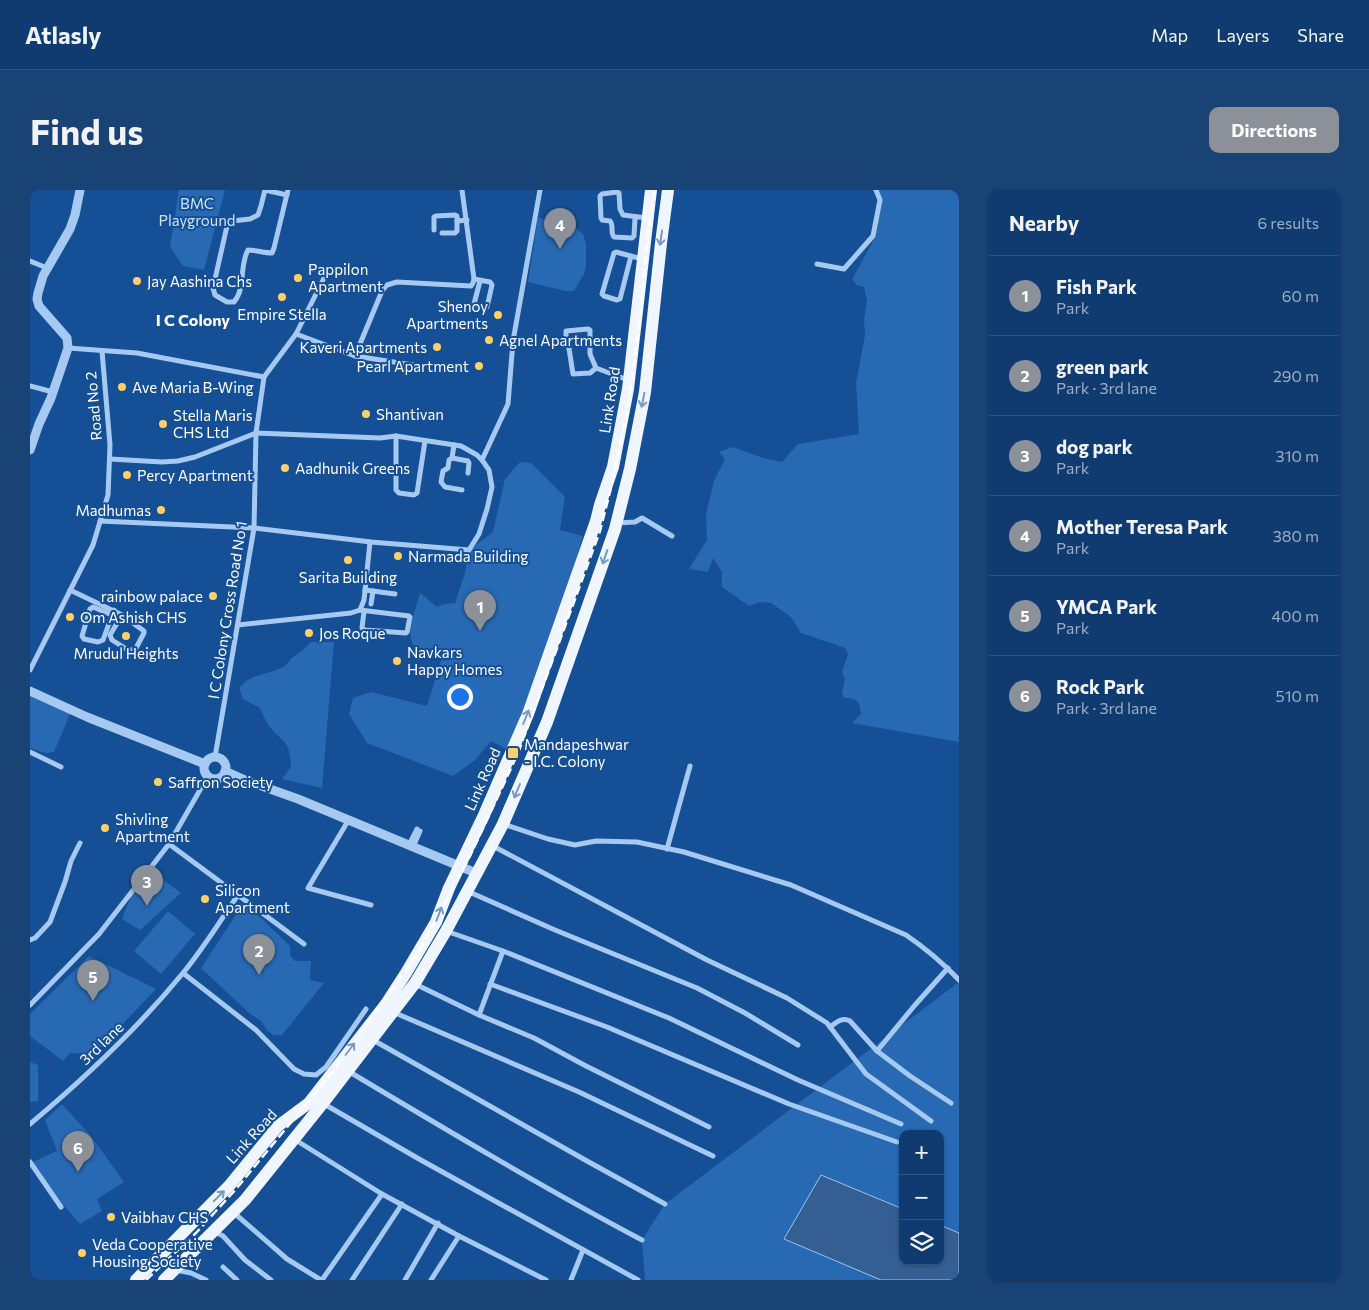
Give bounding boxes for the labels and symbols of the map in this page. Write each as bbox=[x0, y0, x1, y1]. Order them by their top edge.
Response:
park label: BMC Playground bbox=[159, 194, 235, 229]
pin: 4 bbox=[544, 208, 576, 249]
one-way arrow bbox=[656, 230, 666, 246]
place label: Pappilon Apartment bbox=[308, 260, 383, 295]
place label: Jay Aashina Chs bbox=[147, 272, 252, 290]
marker: Pappilon Apartment bbox=[292, 272, 304, 284]
marker: Jay Aashina Chs bbox=[131, 275, 143, 287]
marker: Empire Stella bbox=[276, 291, 288, 303]
place label: Shenoy Apartments bbox=[406, 297, 488, 332]
place label: Empire Stella bbox=[237, 305, 327, 323]
marker: Shenoy Apartments bbox=[492, 309, 504, 321]
district label: I C Colony bbox=[156, 310, 230, 329]
place label: Agnel Apartments bbox=[499, 331, 622, 349]
marker: Agnel Apartments bbox=[483, 334, 495, 346]
place label: Kaveri Apartments bbox=[299, 338, 427, 356]
marker: Kaveri Apartments bbox=[431, 341, 443, 353]
place label: Pearl Apartment bbox=[356, 357, 469, 375]
marker: Pearl Apartment bbox=[473, 360, 485, 372]
street label: Link Road bbox=[595, 365, 623, 435]
street label: Road No 2 bbox=[81, 371, 105, 441]
place label: Ave Maria B-Wing bbox=[132, 378, 254, 396]
marker: Ave Maria B-Wing bbox=[116, 381, 128, 393]
one-way arrow bbox=[638, 391, 647, 407]
place label: Shantivan bbox=[376, 405, 444, 423]
place label: Stella Maris CHS Ltd bbox=[173, 406, 253, 441]
marker: Shantivan bbox=[360, 408, 372, 420]
marker: Stella Maris CHS Ltd bbox=[157, 418, 169, 430]
place label: Aadhunik Greens bbox=[295, 459, 410, 477]
marker: Aadhunik Greens bbox=[279, 462, 291, 474]
place label: Percy Apartment bbox=[137, 466, 253, 484]
marker: Percy Apartment bbox=[121, 469, 133, 481]
place label: Madhumas bbox=[76, 501, 151, 519]
marker: Madhumas bbox=[155, 504, 167, 516]
street label: I C Colony Cross Road No 1 bbox=[204, 520, 250, 700]
place label: Narmada Building bbox=[408, 547, 528, 565]
one-way arrow bbox=[600, 549, 609, 565]
marker: Narmada Building bbox=[392, 550, 404, 562]
marker: Sarita Building bbox=[342, 554, 354, 566]
place label: Sarita Building bbox=[299, 568, 397, 586]
place label: rainbow palace bbox=[101, 587, 203, 605]
marker: rainbow palace bbox=[207, 590, 219, 602]
pin: 1 bbox=[464, 590, 496, 631]
place label: Om Ashish CHS bbox=[80, 608, 187, 626]
marker: Om Ashish CHS bbox=[64, 611, 76, 623]
place label: Jos Roque bbox=[319, 624, 386, 642]
marker: Jos Roque bbox=[303, 627, 315, 639]
marker: Mrudul Heights bbox=[120, 630, 132, 642]
place label: Navkars Happy Homes bbox=[407, 643, 502, 678]
place label: Mrudul Heights bbox=[73, 644, 179, 662]
marker: Navkars Happy Homes bbox=[391, 655, 403, 667]
your location bbox=[447, 684, 473, 710]
one-way arrow bbox=[523, 710, 532, 725]
place label: Mandapeshwar - I.C. Colony bbox=[524, 735, 629, 770]
street label: Link Road bbox=[460, 745, 504, 813]
marker: Mandapeshwar - I.C. Colony bbox=[506, 746, 520, 760]
place label: Saffron Society bbox=[168, 773, 273, 791]
marker: Saffron Society bbox=[152, 776, 164, 788]
one-way arrow bbox=[512, 783, 522, 798]
place label: Shivling Apartment bbox=[115, 810, 190, 845]
marker: Shivling Apartment bbox=[99, 822, 111, 834]
pin: 3 bbox=[131, 865, 163, 906]
place label: Silicon Apartment bbox=[215, 881, 290, 916]
marker: Silicon Apartment bbox=[199, 893, 211, 905]
one-way arrow bbox=[435, 907, 444, 922]
pin: 2 bbox=[243, 934, 275, 975]
pin: 5 bbox=[77, 960, 109, 1001]
street label: 3rd lane bbox=[75, 1018, 127, 1068]
one-way arrow bbox=[345, 1042, 355, 1056]
street label: Link Road bbox=[222, 1105, 280, 1167]
pin: 6 bbox=[62, 1131, 94, 1172]
one-way arrow bbox=[213, 1190, 225, 1202]
place label: Vaibhav CHS bbox=[121, 1208, 208, 1226]
marker: Vaibhav CHS bbox=[105, 1211, 117, 1223]
place label: Veda Cooperative Housing Society bbox=[92, 1235, 213, 1270]
marker: Veda Cooperative Housing Society bbox=[76, 1247, 88, 1259]

